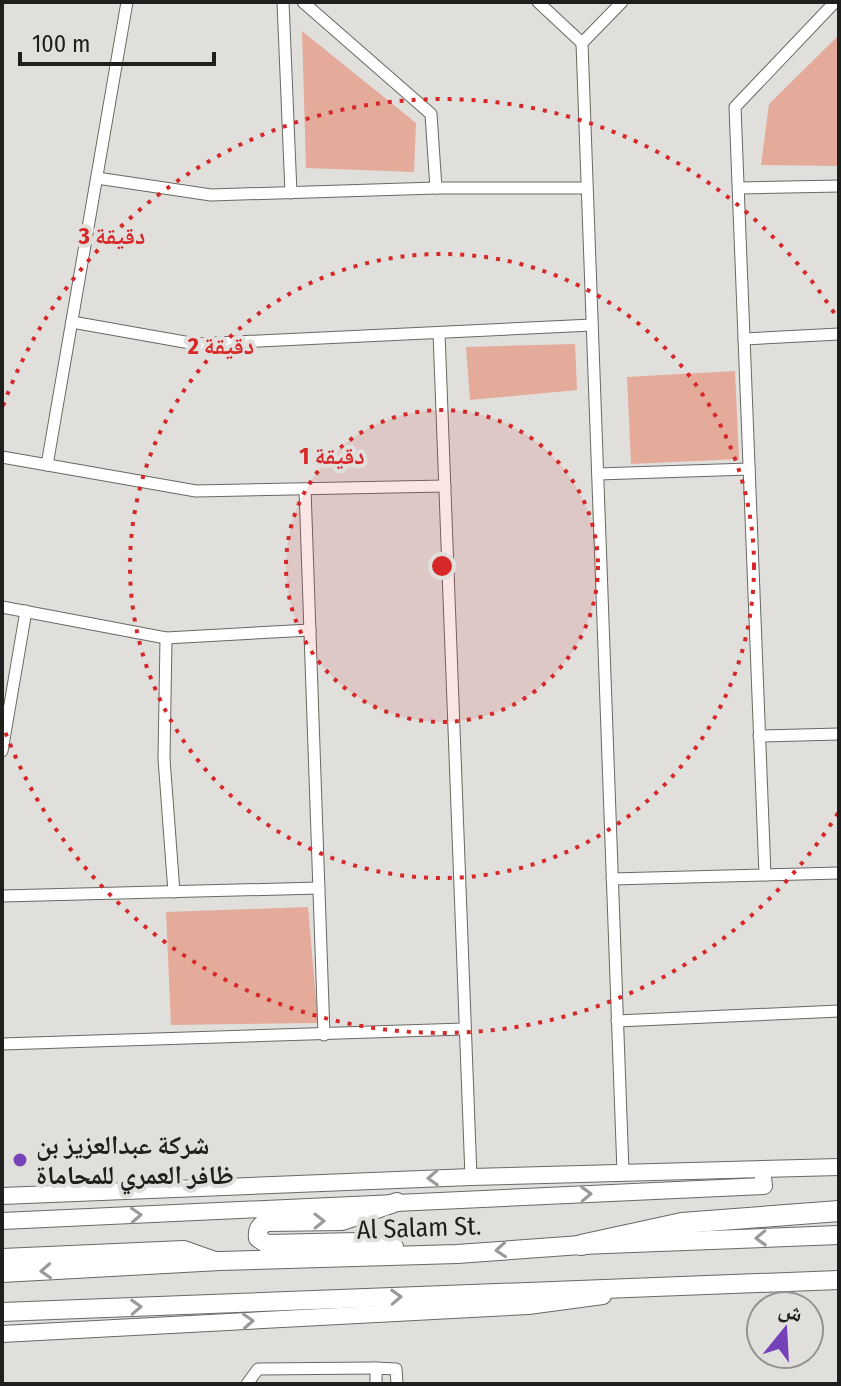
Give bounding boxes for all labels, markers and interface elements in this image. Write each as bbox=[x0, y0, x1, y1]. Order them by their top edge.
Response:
scale bar bbox=[20, 16, 214, 66]
text: 100 m bbox=[32, 30, 90, 58]
text: 3 دقيقة bbox=[78, 222, 145, 250]
text: 2 دقيقة bbox=[187, 332, 254, 360]
text: 1 دقيقة bbox=[299, 442, 365, 470]
centre of rings bbox=[428, 552, 456, 580]
place label: شركة عبدالعزيز بن ظافر العمري للمحاماة bbox=[36, 1130, 234, 1195]
marker: شركة عبدالعزيز بن ظافر العمري للمحاماة bbox=[11, 1151, 29, 1169]
one-way arrow bbox=[426, 1170, 439, 1187]
one-way arrow bbox=[580, 1185, 593, 1202]
one-way arrow bbox=[130, 1206, 143, 1223]
street label: Al Salam St. bbox=[356, 1210, 482, 1246]
one-way arrow bbox=[313, 1212, 326, 1230]
one-way arrow bbox=[754, 1229, 767, 1246]
one-way arrow bbox=[494, 1241, 507, 1258]
one-way arrow bbox=[39, 1262, 52, 1279]
one-way arrow bbox=[390, 1289, 403, 1306]
north arrow bbox=[745, 1290, 825, 1370]
text: ش bbox=[776, 1295, 806, 1328]
one-way arrow bbox=[130, 1298, 143, 1315]
one-way arrow bbox=[242, 1313, 255, 1330]

